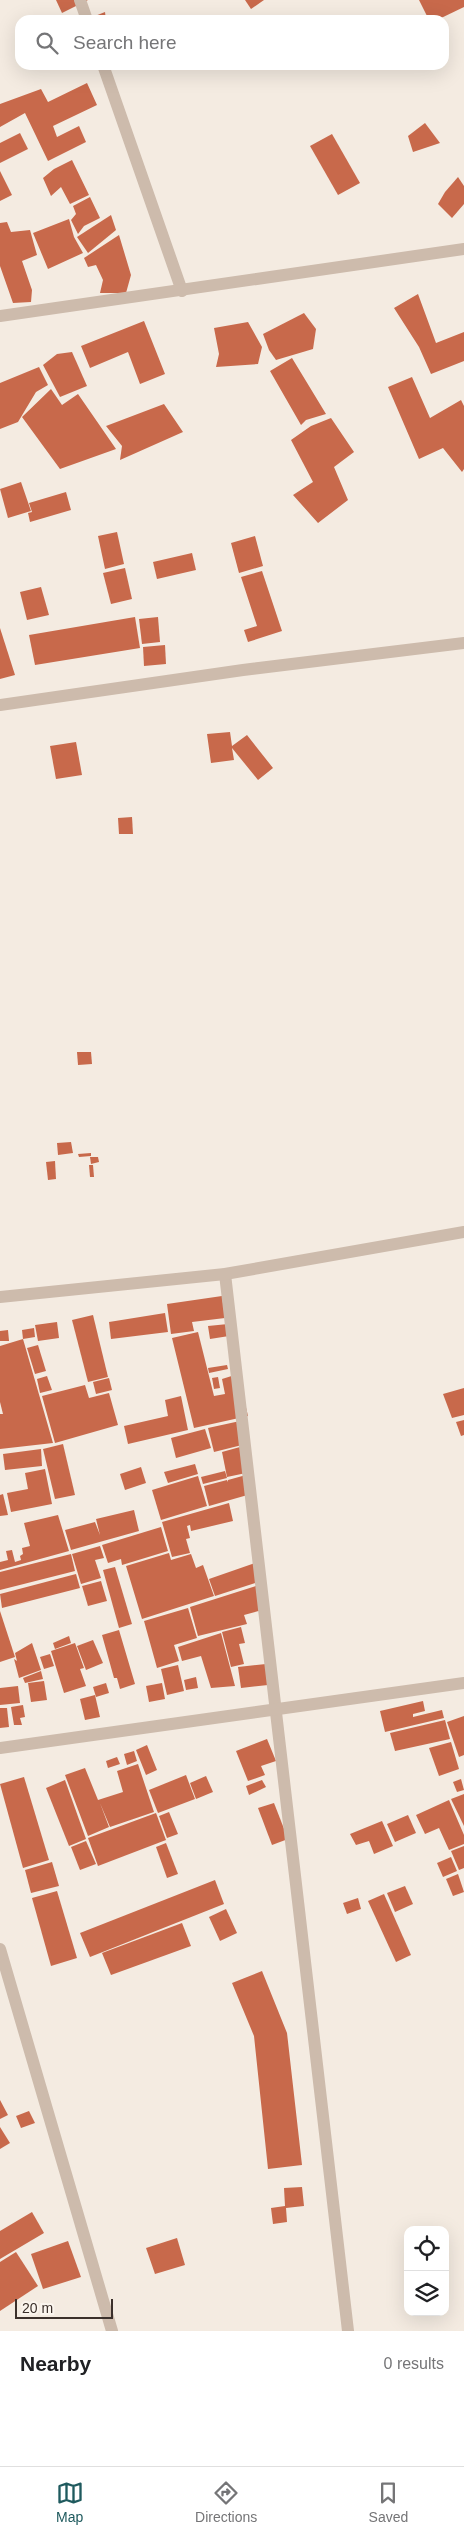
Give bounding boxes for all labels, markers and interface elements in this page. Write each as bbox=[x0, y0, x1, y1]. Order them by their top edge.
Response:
search box bbox=[15, 15, 449, 70]
icon: search bbox=[33, 29, 61, 57]
text: Search here bbox=[73, 32, 177, 53]
map controls bbox=[404, 2226, 449, 2316]
button: locate bbox=[404, 2226, 449, 2271]
button: layers bbox=[404, 2271, 449, 2316]
scale bar bbox=[15, 2296, 112, 2319]
text: 20 m bbox=[22, 2300, 53, 2316]
text: Nearby bbox=[20, 2352, 91, 2375]
text: 0 results bbox=[384, 2355, 444, 2372]
tab: Map bbox=[56, 2479, 84, 2525]
tab: Directions bbox=[195, 2479, 257, 2525]
tab: Saved bbox=[369, 2479, 408, 2525]

